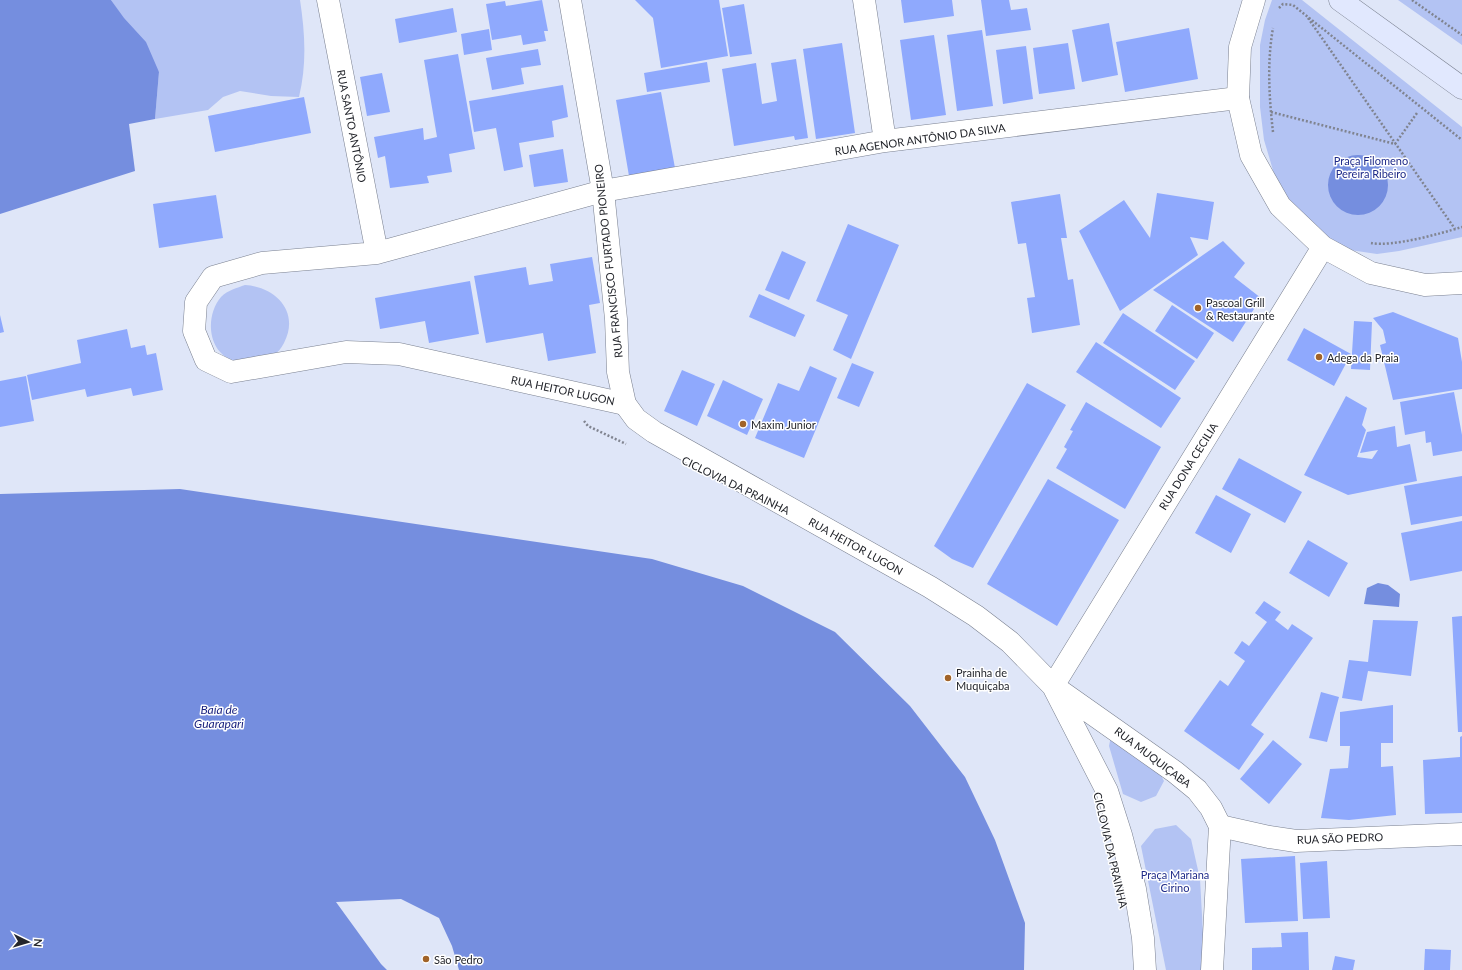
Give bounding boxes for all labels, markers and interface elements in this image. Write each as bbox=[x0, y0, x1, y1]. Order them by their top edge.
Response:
street label: RUA SANTO ANTÔNIO bbox=[335, 68, 369, 184]
street label: RUA AGENOR ANTÔNIO DA SILVA bbox=[834, 120, 1007, 157]
park label: Praça Filomeno Pereira Ribeiro bbox=[1334, 154, 1408, 180]
street label: RUA FRANCISCO FURTADO PIONEIRO bbox=[591, 163, 625, 359]
place label: Pascoal Grill & Restaurante bbox=[1206, 296, 1275, 322]
marker: Pascoal Grill & Restaurante bbox=[1193, 303, 1203, 313]
place label: Adega da Praia bbox=[1327, 351, 1399, 364]
marker: Adega da Praia bbox=[1314, 352, 1324, 362]
street label: RUA HEITOR LUGON bbox=[510, 373, 616, 407]
place label: Maxim Junior bbox=[751, 418, 816, 431]
marker: Maxim Junior bbox=[738, 419, 748, 429]
street label: RUA DONA CECILIA bbox=[1156, 420, 1220, 512]
street label: CICLOVIA DA PRAINHA bbox=[680, 453, 793, 517]
street label: RUA HEITOR LUGON bbox=[807, 515, 905, 577]
place label: Prainha de Muquiçaba bbox=[956, 666, 1010, 692]
marker: Prainha de Muquiçaba bbox=[943, 673, 953, 683]
water label: Baía de Guarapari bbox=[194, 702, 244, 731]
street label: RUA MUQUIÇABA bbox=[1112, 724, 1194, 790]
street label: CICLOVIA DA PRAINHA bbox=[1091, 791, 1131, 910]
street label: RUA SÃO PEDRO bbox=[1297, 830, 1384, 846]
park label: Praça Mariana Cirino bbox=[1141, 868, 1209, 894]
north arrow bbox=[8, 922, 48, 962]
text: N bbox=[32, 938, 45, 948]
place label: São Pedro bbox=[434, 953, 483, 966]
marker: São Pedro bbox=[421, 954, 431, 964]

